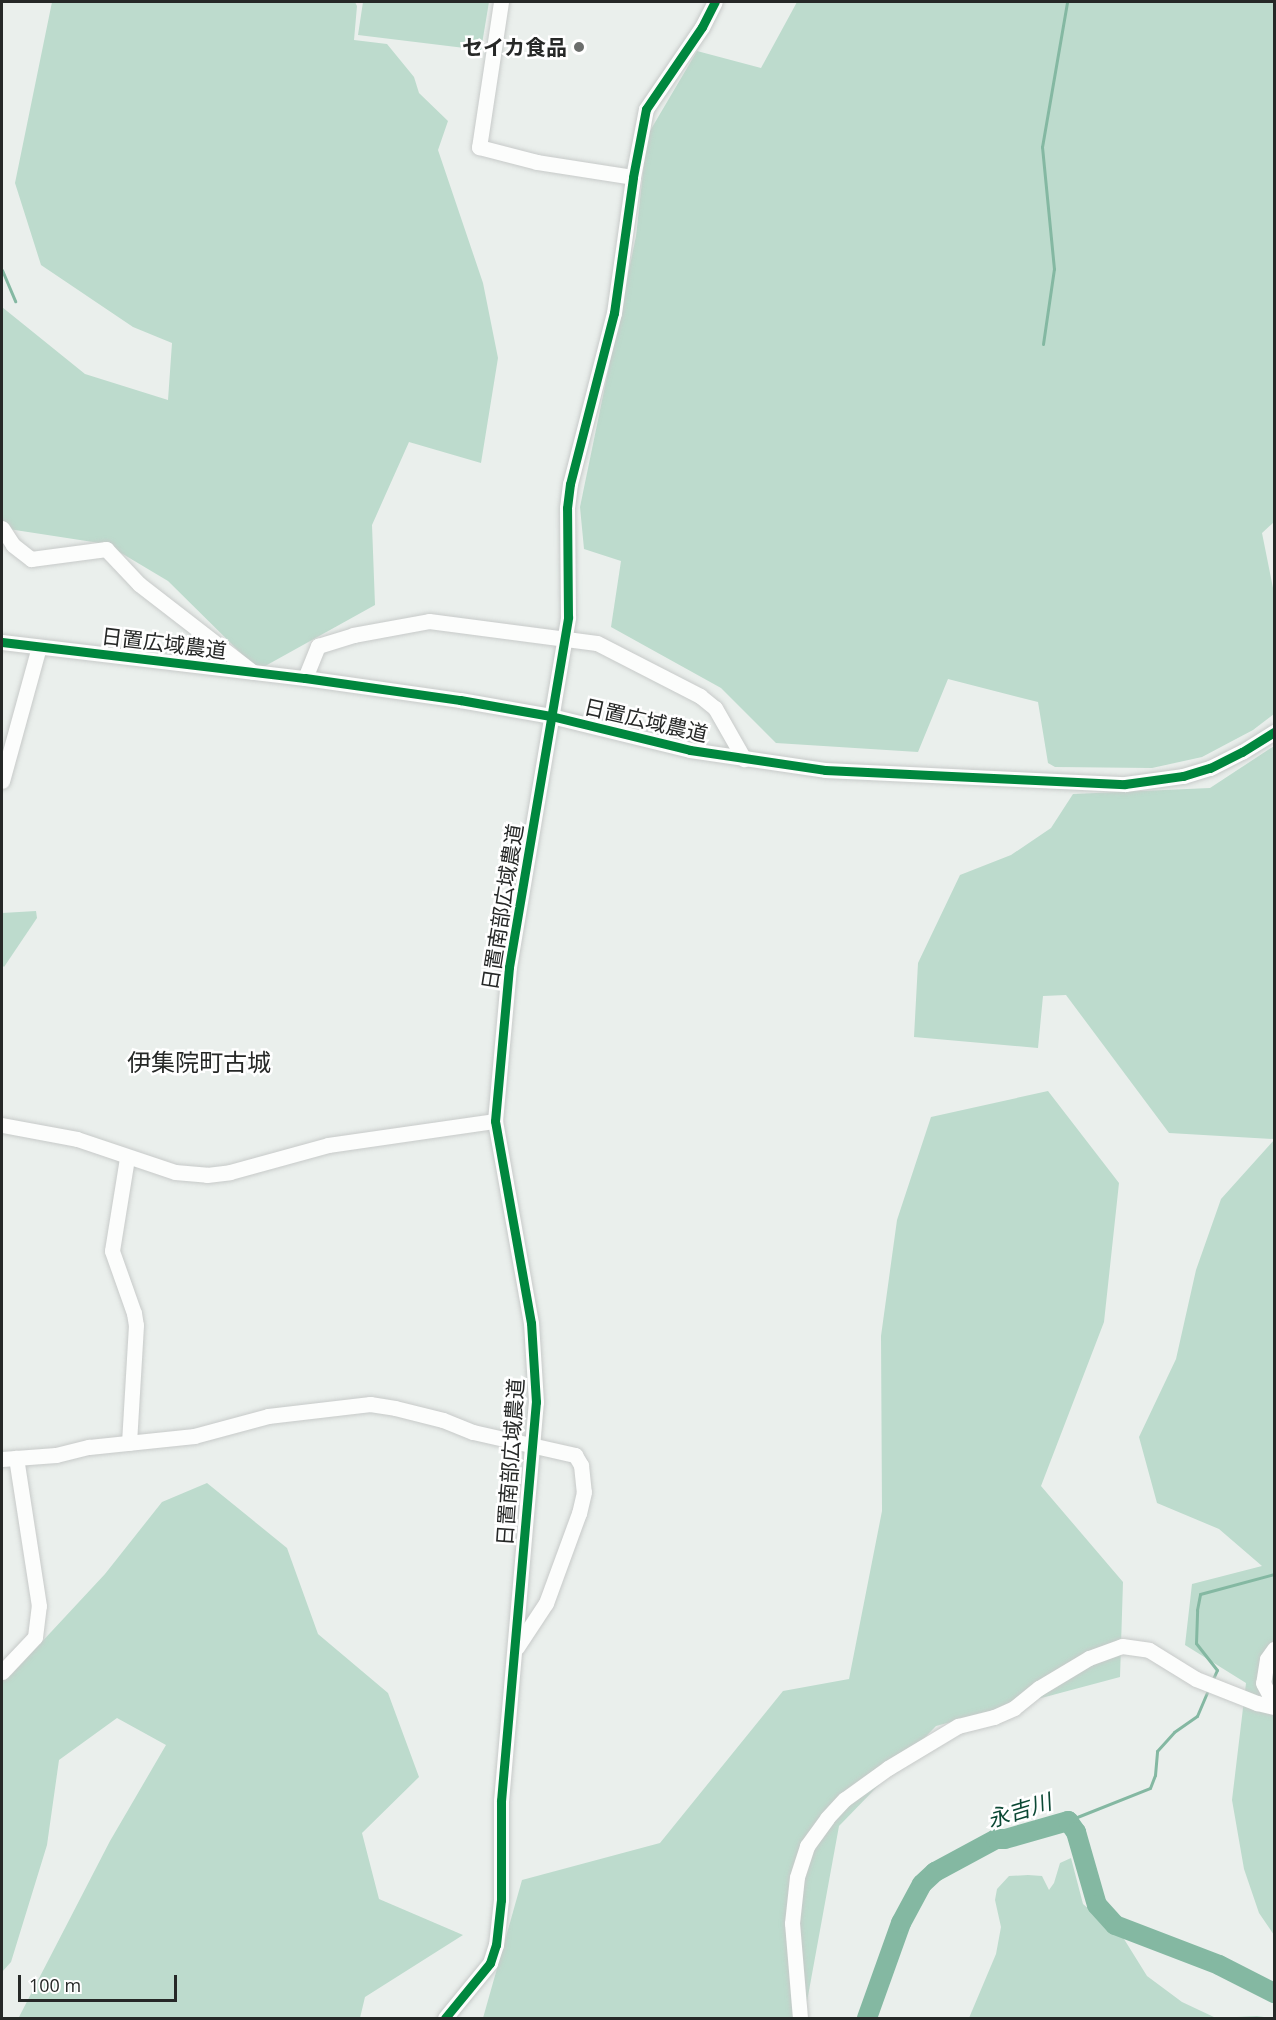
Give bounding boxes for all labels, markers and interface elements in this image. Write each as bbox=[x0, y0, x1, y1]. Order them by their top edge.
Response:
place label: セイカ食品 bbox=[462, 34, 567, 60]
marker: セイカ食品 bbox=[572, 40, 586, 54]
street label: 日置広域農道 bbox=[100, 623, 228, 663]
street label: 日置広域農道 bbox=[582, 694, 710, 746]
street label: 日置南部広域農道 bbox=[476, 822, 528, 992]
district label: 伊集院町古城 bbox=[127, 1048, 271, 1076]
street label: 日置南部広域農道 bbox=[492, 1377, 528, 1547]
water label: 永吉川 bbox=[984, 1788, 1054, 1832]
scale bar bbox=[21, 1963, 180, 2001]
text: 100 m bbox=[29, 1973, 81, 1997]

